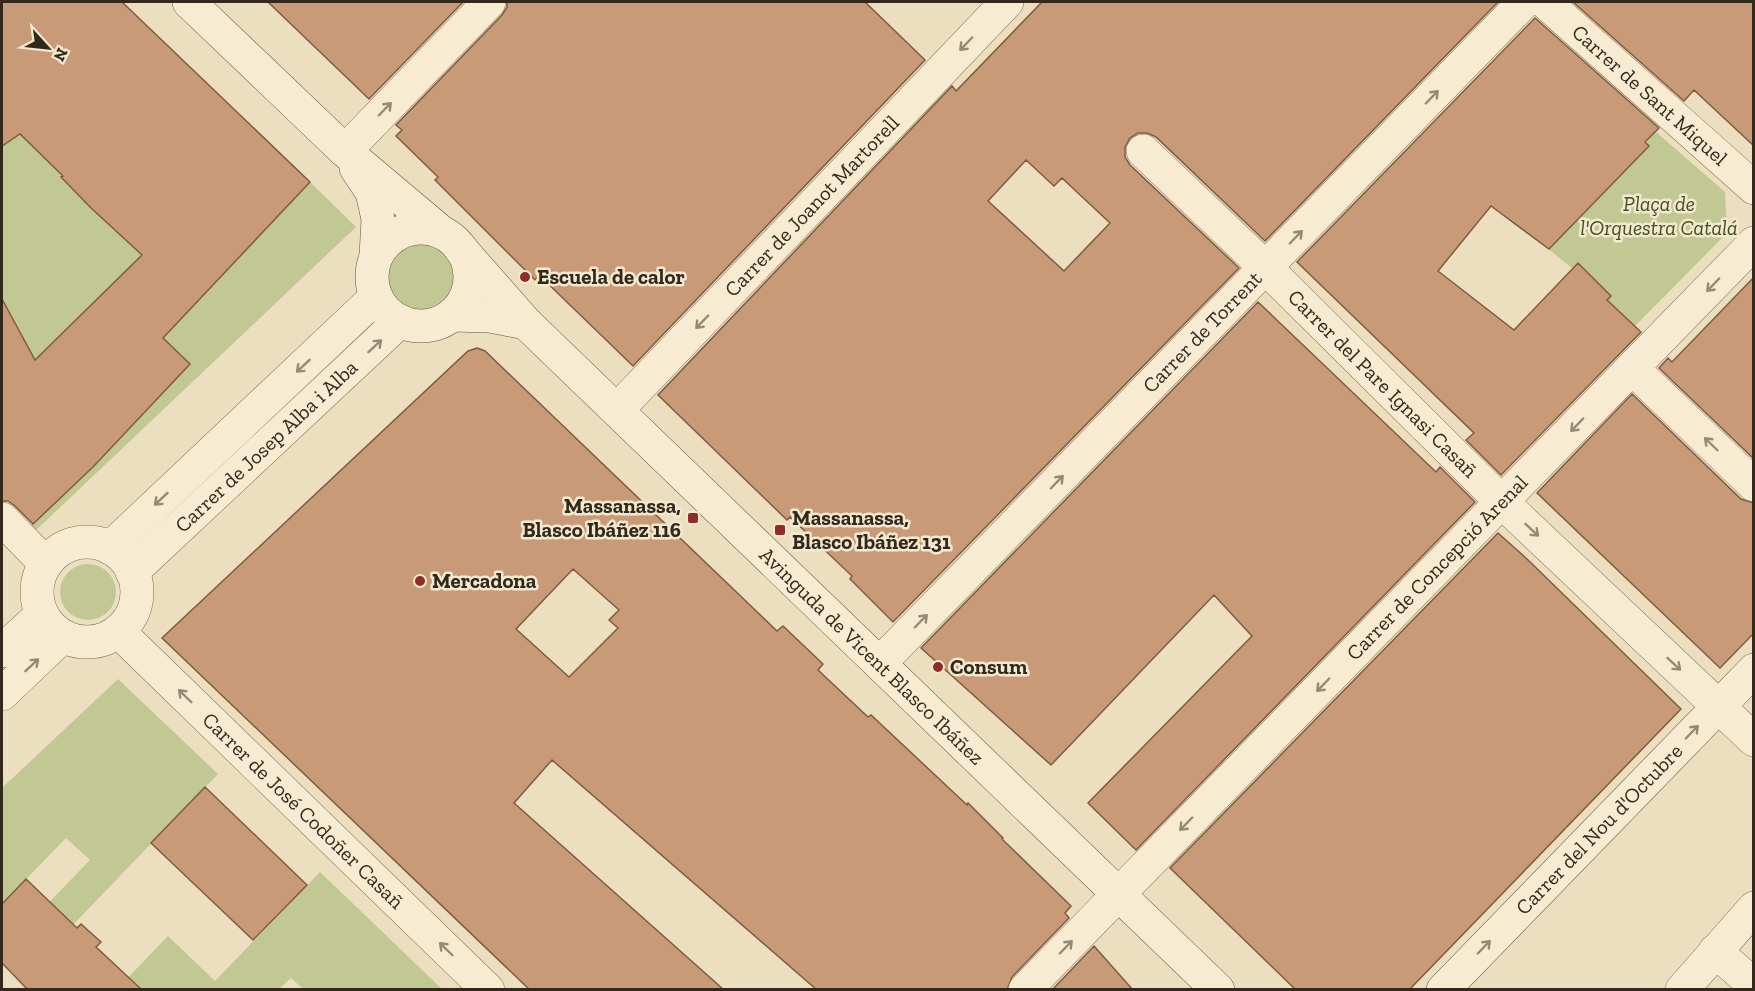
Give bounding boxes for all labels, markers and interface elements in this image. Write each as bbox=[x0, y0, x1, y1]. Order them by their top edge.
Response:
north arrow bbox=[18, 18, 78, 78]
street label: Carrer de Sant Miquel bbox=[1567, 19, 1733, 171]
one-way arrow bbox=[959, 36, 974, 51]
text: N bbox=[50, 45, 72, 64]
one-way arrow bbox=[1424, 90, 1439, 105]
one-way arrow bbox=[378, 102, 393, 117]
street label: Carrer de Joanot Martorell bbox=[719, 110, 904, 302]
park label: Plaça de l'Orquestra Catalá bbox=[1580, 191, 1738, 240]
one-way arrow bbox=[1289, 230, 1303, 245]
place label: Escuela de calor bbox=[537, 264, 685, 289]
street label: Carrer de Torrent bbox=[1137, 266, 1267, 398]
marker: Escuela de calor bbox=[518, 270, 532, 284]
one-way arrow bbox=[1705, 278, 1720, 293]
street label: Carrer del Pare Ignasi Casañ bbox=[1283, 284, 1483, 483]
one-way arrow bbox=[694, 314, 709, 329]
one-way arrow bbox=[367, 339, 382, 353]
street label: Carrer de Josep Alba i Alba bbox=[169, 354, 362, 537]
one-way arrow bbox=[296, 359, 311, 373]
one-way arrow bbox=[1570, 417, 1584, 432]
one-way arrow bbox=[1704, 437, 1719, 451]
street label: Carrer de Concepció Arenal bbox=[1341, 469, 1533, 665]
one-way arrow bbox=[1050, 474, 1064, 489]
one-way arrow bbox=[153, 492, 168, 507]
place label: Massanassa, Blasco Ibáñez 116 bbox=[523, 493, 681, 542]
place label: Massanassa, Blasco Ibáñez 131 bbox=[792, 505, 951, 554]
marker: Massanassa, Blasco Ibáñez 116 bbox=[686, 511, 700, 525]
marker: Massanassa, Blasco Ibáñez 131 bbox=[773, 523, 787, 537]
one-way arrow bbox=[1525, 523, 1540, 537]
street label: Avinguda de Vicent Blasco Ibáñez bbox=[754, 542, 990, 770]
place label: Mercadona bbox=[432, 568, 537, 593]
marker: Mercadona bbox=[413, 574, 427, 588]
one-way arrow bbox=[913, 614, 928, 629]
place label: Consum bbox=[950, 654, 1028, 679]
one-way arrow bbox=[1666, 657, 1681, 671]
one-way arrow bbox=[24, 658, 39, 672]
marker: Consum bbox=[931, 660, 945, 674]
one-way arrow bbox=[1316, 677, 1330, 692]
one-way arrow bbox=[178, 689, 193, 703]
street label: Carrer de José Codoñer Casañ bbox=[198, 707, 409, 914]
one-way arrow bbox=[1685, 724, 1700, 739]
street label: Carrer del Nou d'Octubre bbox=[1510, 738, 1687, 920]
one-way arrow bbox=[1179, 816, 1194, 831]
one-way arrow bbox=[1059, 940, 1073, 955]
one-way arrow bbox=[1477, 940, 1491, 955]
one-way arrow bbox=[439, 941, 454, 956]

